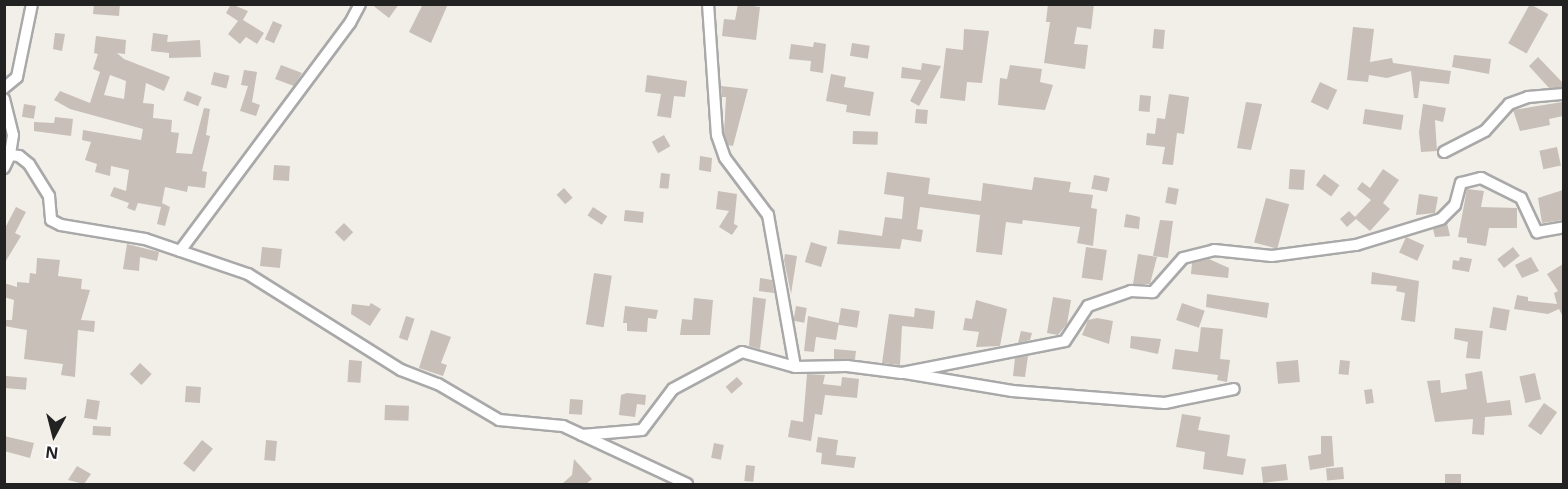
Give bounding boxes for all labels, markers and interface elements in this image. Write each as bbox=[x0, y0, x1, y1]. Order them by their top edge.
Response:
north arrow bbox=[24, 405, 84, 465]
text: N bbox=[44, 441, 60, 465]

